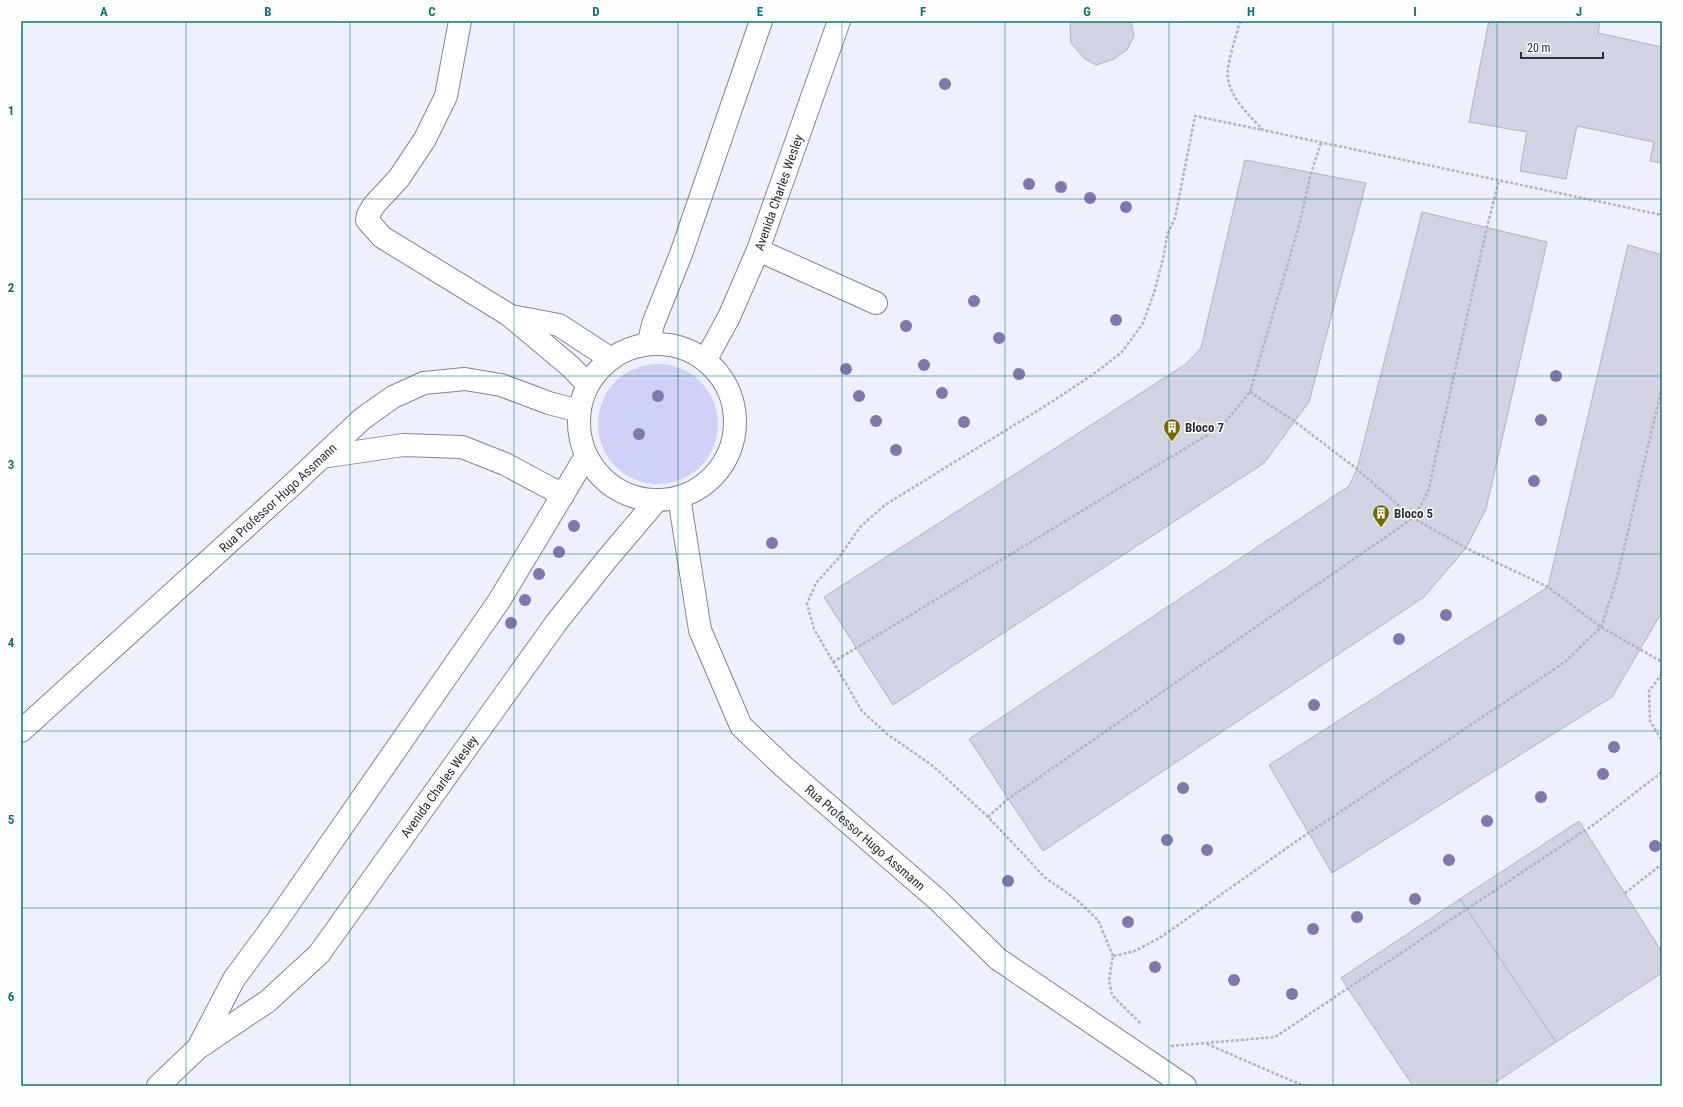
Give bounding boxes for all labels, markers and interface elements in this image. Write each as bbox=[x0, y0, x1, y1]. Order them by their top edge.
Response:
text: A bbox=[100, 4, 108, 19]
text: B bbox=[264, 4, 272, 19]
text: C bbox=[428, 4, 436, 19]
text: D bbox=[592, 4, 600, 19]
text: E bbox=[757, 4, 764, 19]
text: F bbox=[920, 4, 926, 19]
text: G bbox=[1083, 4, 1091, 19]
text: H bbox=[1247, 4, 1255, 19]
text: I bbox=[1413, 4, 1417, 19]
text: J bbox=[1576, 4, 1582, 19]
scale bar bbox=[1521, 34, 1603, 60]
text: 20 m bbox=[1527, 41, 1551, 55]
text: 1 bbox=[8, 103, 14, 118]
street label: Avenida Charles Wesley bbox=[751, 132, 806, 252]
text: 2 bbox=[8, 280, 15, 295]
building icon: Bloco 7 bbox=[1162, 417, 1182, 442]
place label: Bloco 7 bbox=[1185, 420, 1224, 435]
street label: Rua Professor Hugo Assmann bbox=[216, 440, 340, 555]
text: 3 bbox=[8, 457, 14, 472]
building icon: Bloco 5 bbox=[1371, 503, 1391, 528]
place label: Bloco 5 bbox=[1394, 506, 1433, 521]
text: 4 bbox=[8, 635, 15, 650]
street label: Avenida Charles Wesley bbox=[398, 732, 481, 841]
street label: Rua Professor Hugo Assmann bbox=[802, 782, 928, 894]
text: 5 bbox=[8, 812, 15, 827]
text: 6 bbox=[8, 989, 15, 1004]

